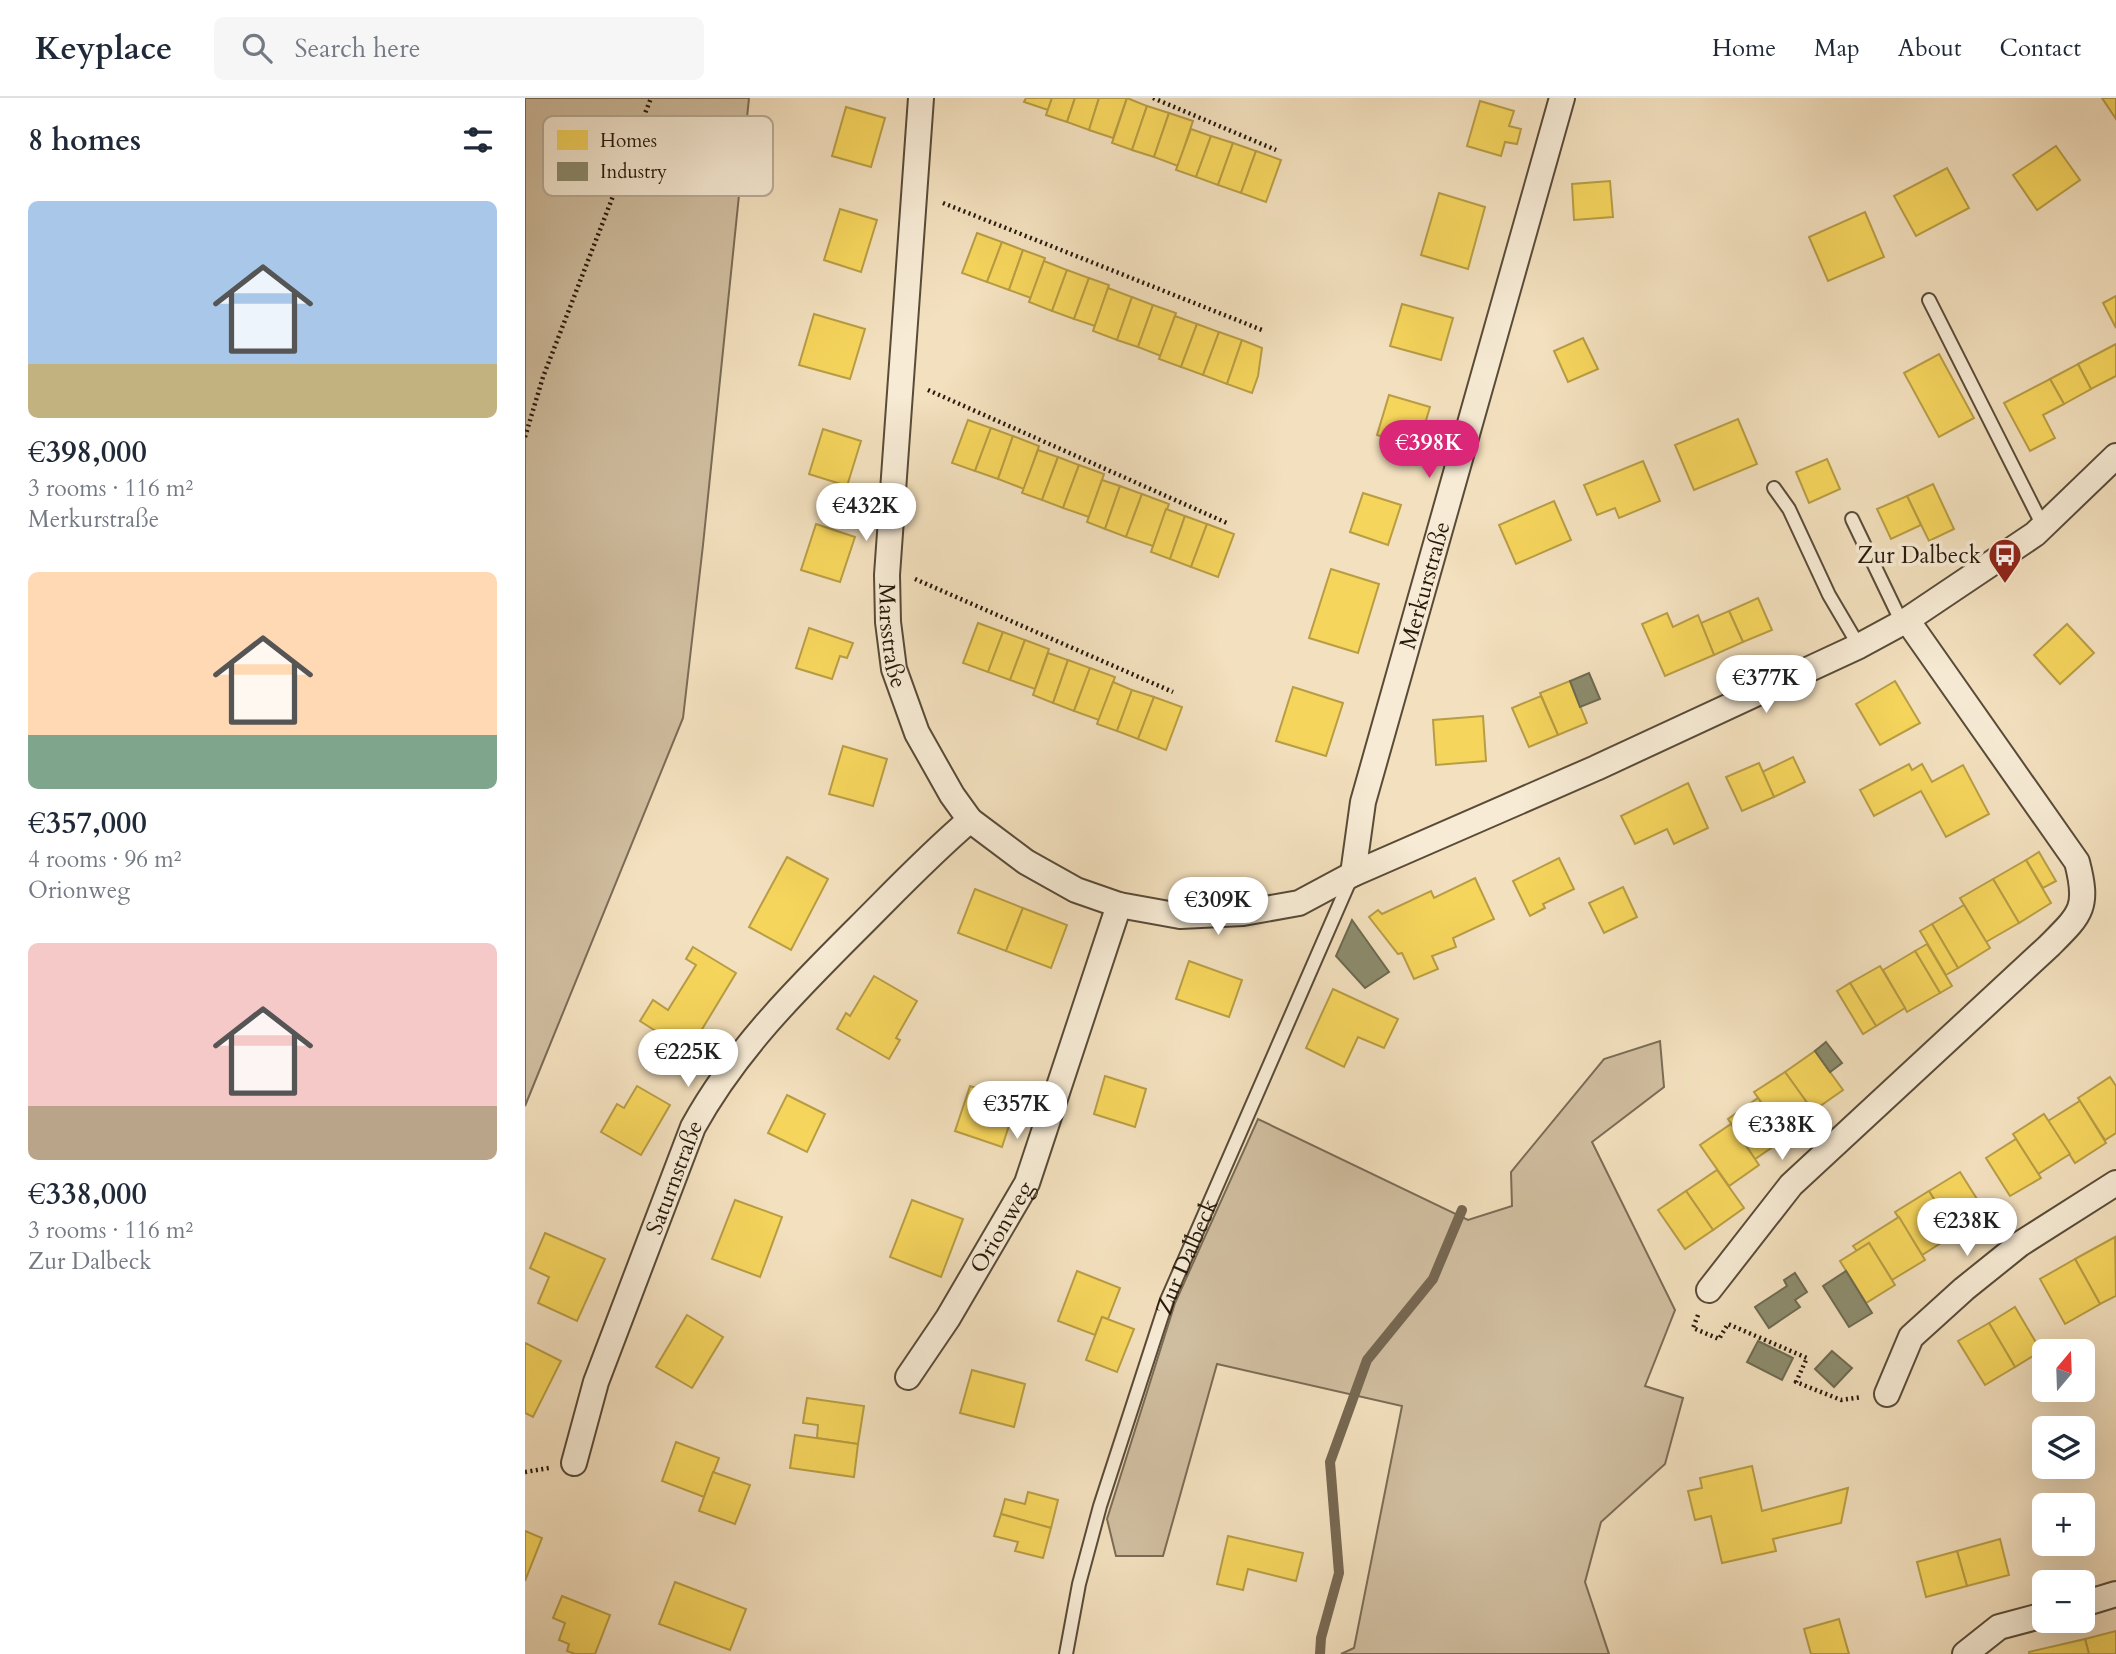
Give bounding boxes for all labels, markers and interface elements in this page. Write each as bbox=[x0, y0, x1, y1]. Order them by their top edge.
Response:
search box bbox=[214, 17, 704, 80]
text: Keyplace bbox=[35, 26, 172, 71]
icon: search bbox=[238, 29, 276, 67]
text: Search here bbox=[294, 31, 420, 66]
text: Home bbox=[1712, 32, 1776, 65]
text: Map bbox=[1814, 32, 1860, 65]
text: About bbox=[1898, 32, 1962, 65]
text: Contact bbox=[2000, 32, 2081, 65]
legend bbox=[543, 116, 773, 196]
text: 8 homes bbox=[28, 120, 141, 161]
icon: filters bbox=[459, 121, 497, 159]
text: Homes bbox=[600, 128, 657, 154]
text: Industry bbox=[600, 159, 667, 185]
icon: home bbox=[200, 246, 326, 372]
pin: €398K bbox=[1380, 420, 1478, 480]
text: €398K bbox=[1395, 427, 1463, 458]
text: €398,000 bbox=[28, 432, 147, 473]
text: 3 rooms · 116 m² bbox=[28, 473, 193, 504]
pin: €432K bbox=[817, 484, 915, 543]
text: €432K bbox=[832, 490, 900, 521]
text: Merkurstraße bbox=[28, 504, 159, 535]
street label: Merkurstraße bbox=[1392, 518, 1458, 653]
bus stop icon: Zur Dalbeck bbox=[1986, 536, 2024, 585]
place label: Zur Dalbeck bbox=[1857, 540, 1982, 571]
street label: Marsstraße bbox=[871, 583, 915, 692]
icon: home bbox=[200, 617, 326, 743]
pin: €377K bbox=[1717, 656, 1815, 715]
text: €377K bbox=[1732, 662, 1800, 693]
text: €357,000 bbox=[28, 803, 147, 844]
text: 4 rooms · 96 m² bbox=[28, 844, 181, 875]
text: Orionweg bbox=[28, 875, 130, 906]
pin: €309K bbox=[1169, 878, 1267, 937]
text: €309K bbox=[1184, 884, 1252, 915]
icon: home bbox=[200, 988, 326, 1114]
pin: €225K bbox=[639, 1030, 737, 1089]
text: €225K bbox=[654, 1036, 722, 1067]
pin: €357K bbox=[968, 1082, 1066, 1141]
text: €357K bbox=[983, 1088, 1051, 1119]
pin: €338K bbox=[1733, 1102, 1831, 1162]
text: €338K bbox=[1748, 1109, 1816, 1140]
street label: Saturnstraße bbox=[638, 1114, 710, 1239]
text: €338,000 bbox=[28, 1174, 147, 1215]
street label: Orionweg bbox=[963, 1175, 1041, 1279]
street label: Zur Dalbeck bbox=[1148, 1193, 1226, 1319]
pin: €238K bbox=[1918, 1198, 2016, 1258]
text: €238K bbox=[1933, 1205, 2001, 1236]
text: 3 rooms · 116 m² bbox=[28, 1215, 193, 1246]
text: Zur Dalbeck bbox=[28, 1246, 152, 1277]
north arrow bbox=[2032, 1339, 2095, 1402]
map controls bbox=[2032, 1339, 2095, 1633]
button: layers bbox=[2032, 1416, 2095, 1479]
button: + bbox=[2032, 1493, 2095, 1556]
button: − bbox=[2032, 1570, 2095, 1633]

